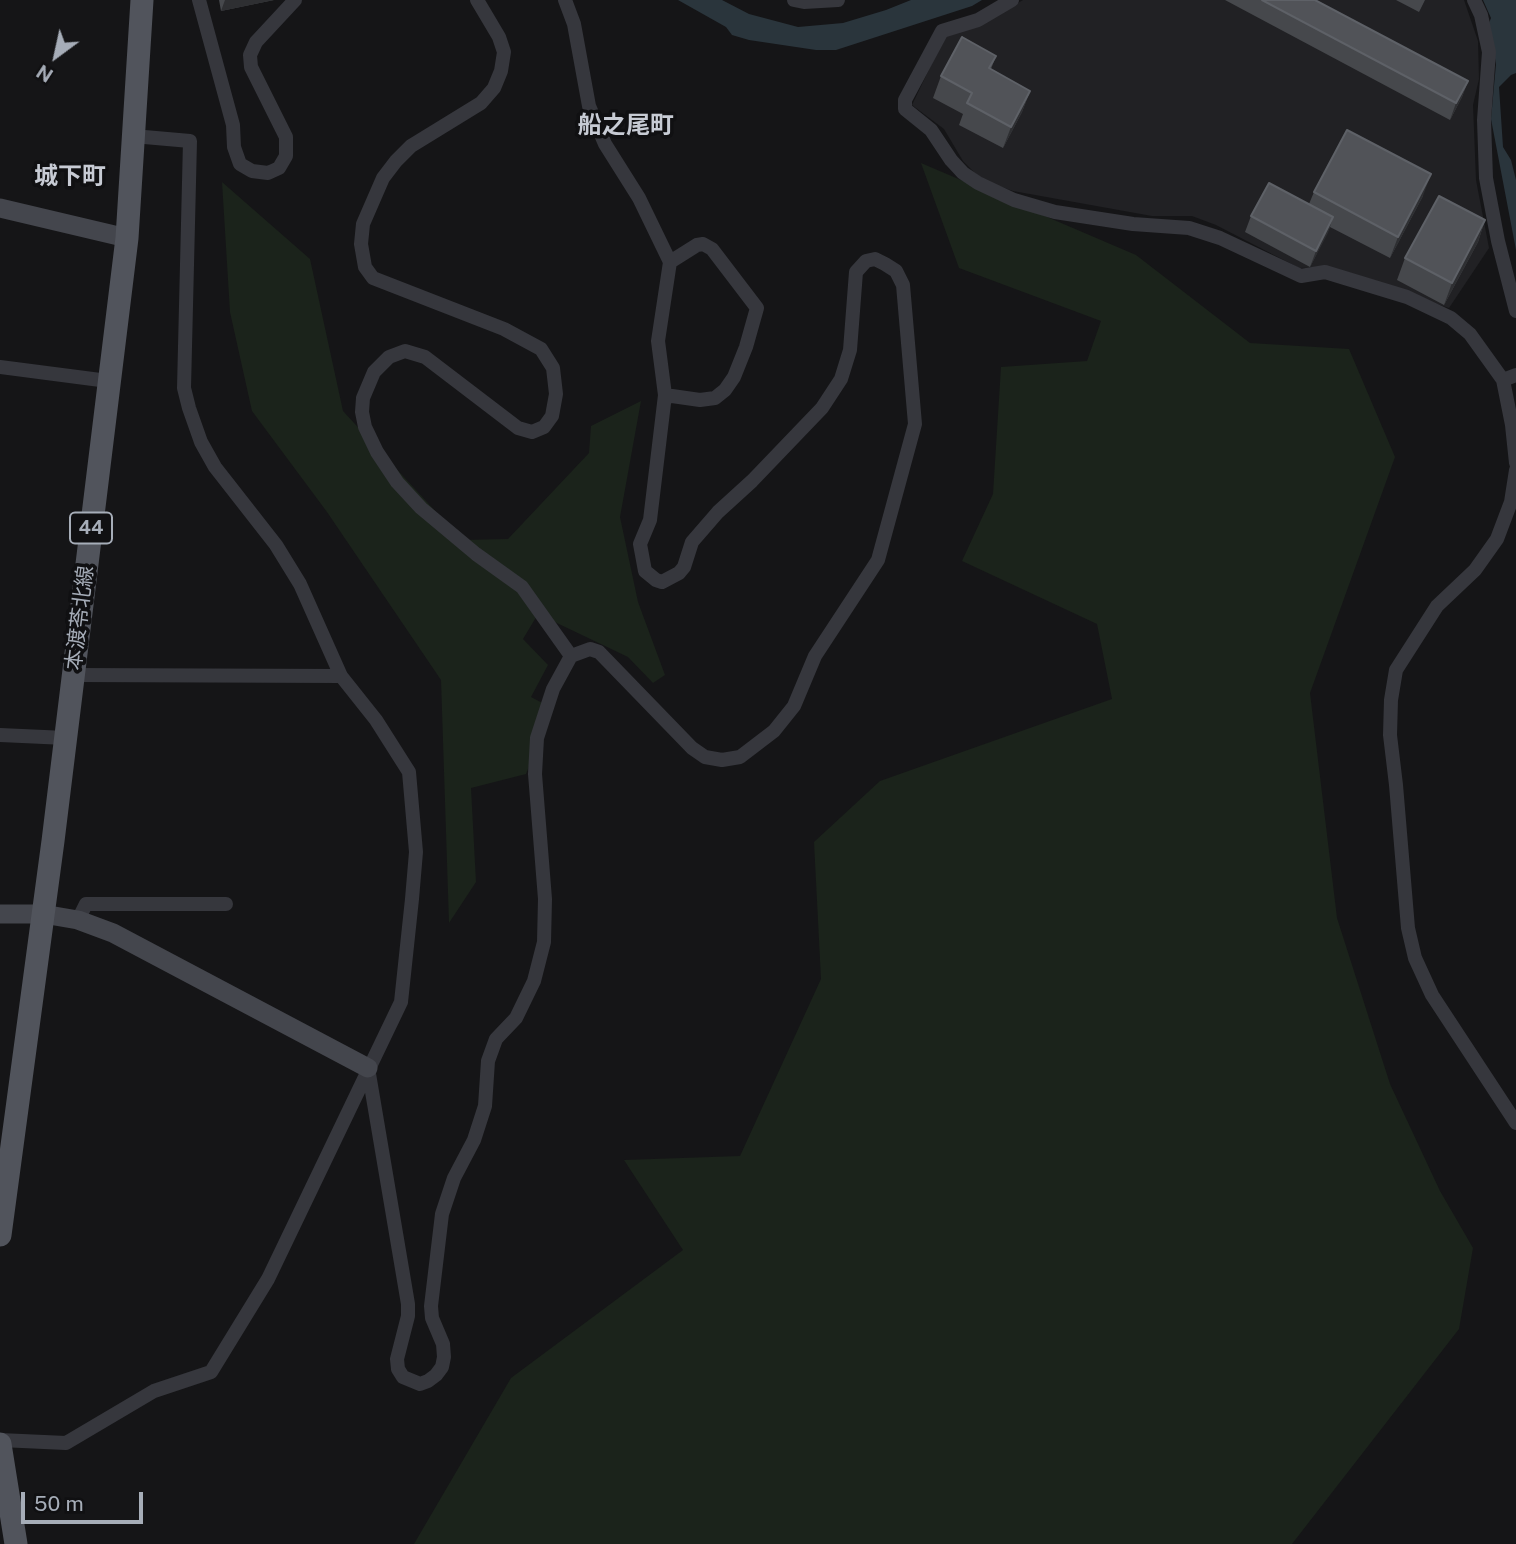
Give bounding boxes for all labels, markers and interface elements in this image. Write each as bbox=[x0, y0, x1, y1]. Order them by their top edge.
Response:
north arrow bbox=[21, 21, 91, 91]
text: N bbox=[32, 60, 57, 87]
district label: 船之尾町 bbox=[578, 112, 674, 140]
district label: 城下町 bbox=[34, 163, 106, 191]
road number: 44 bbox=[70, 512, 112, 544]
street label: 本渡苓北線 bbox=[61, 564, 99, 672]
scale bar bbox=[24, 1478, 147, 1522]
text: 50 m bbox=[34, 1491, 84, 1516]

